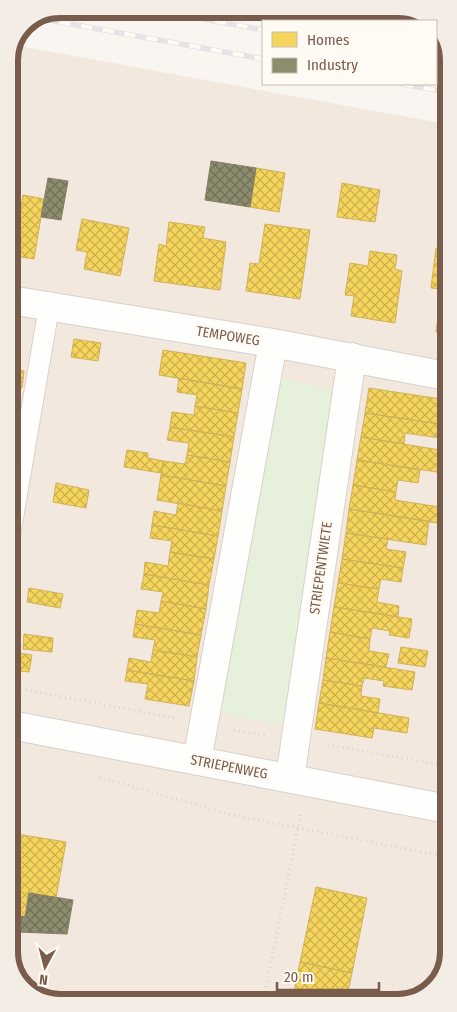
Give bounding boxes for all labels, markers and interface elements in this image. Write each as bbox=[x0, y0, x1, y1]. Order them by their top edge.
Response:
legend bbox=[262, 20, 437, 85]
text: Homes bbox=[307, 31, 349, 49]
text: Industry bbox=[307, 56, 358, 74]
street label: TEMPOWEG bbox=[195, 323, 261, 349]
street label: STRIEPENTWIETE bbox=[306, 520, 336, 616]
street label: STRIEPENWEG bbox=[189, 751, 269, 783]
north arrow bbox=[20, 942, 70, 992]
scale bar bbox=[277, 960, 380, 992]
text: 20 m bbox=[284, 968, 314, 986]
text: N bbox=[38, 970, 49, 988]

